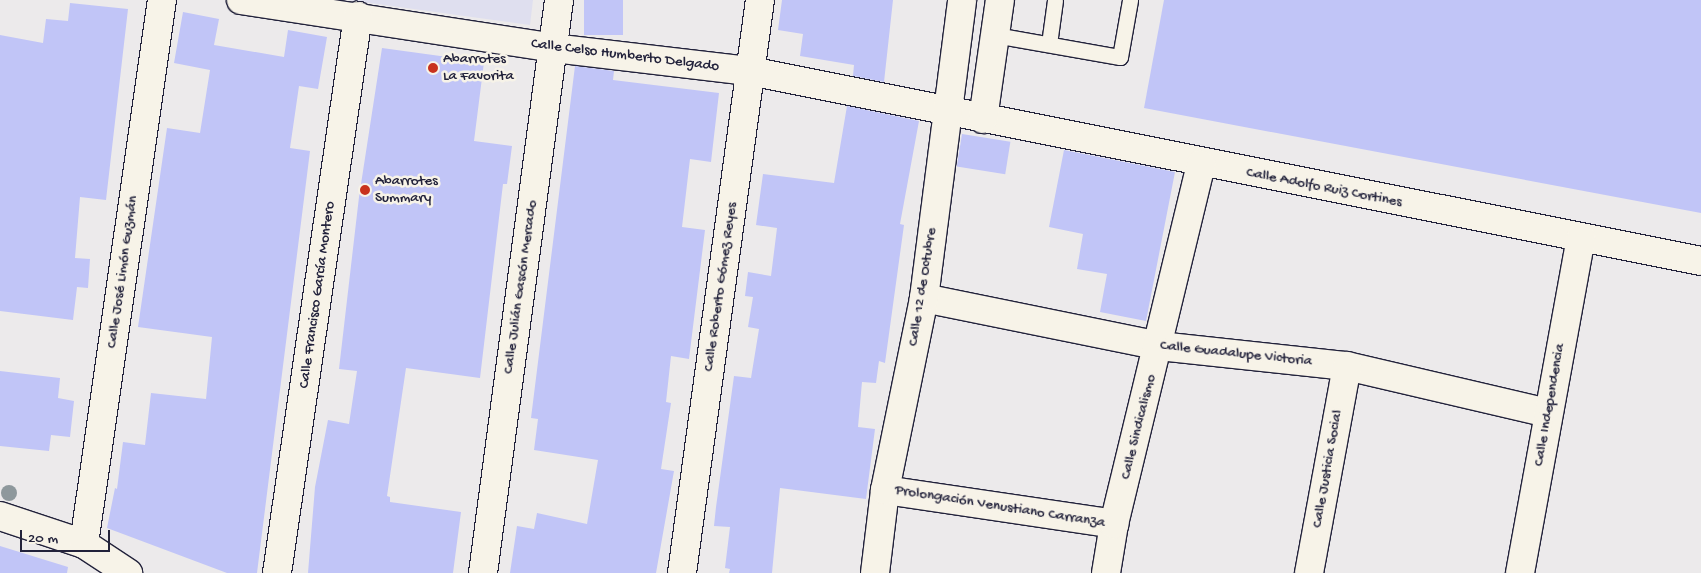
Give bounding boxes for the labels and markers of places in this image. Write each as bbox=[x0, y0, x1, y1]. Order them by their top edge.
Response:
place label: Abarrotes La Favorita bbox=[443, 50, 514, 85]
marker: Abarrotes La Favorita bbox=[427, 62, 439, 74]
place label: Abarrotes Summary bbox=[375, 172, 438, 207]
marker: Abarrotes Summary bbox=[359, 184, 371, 196]

